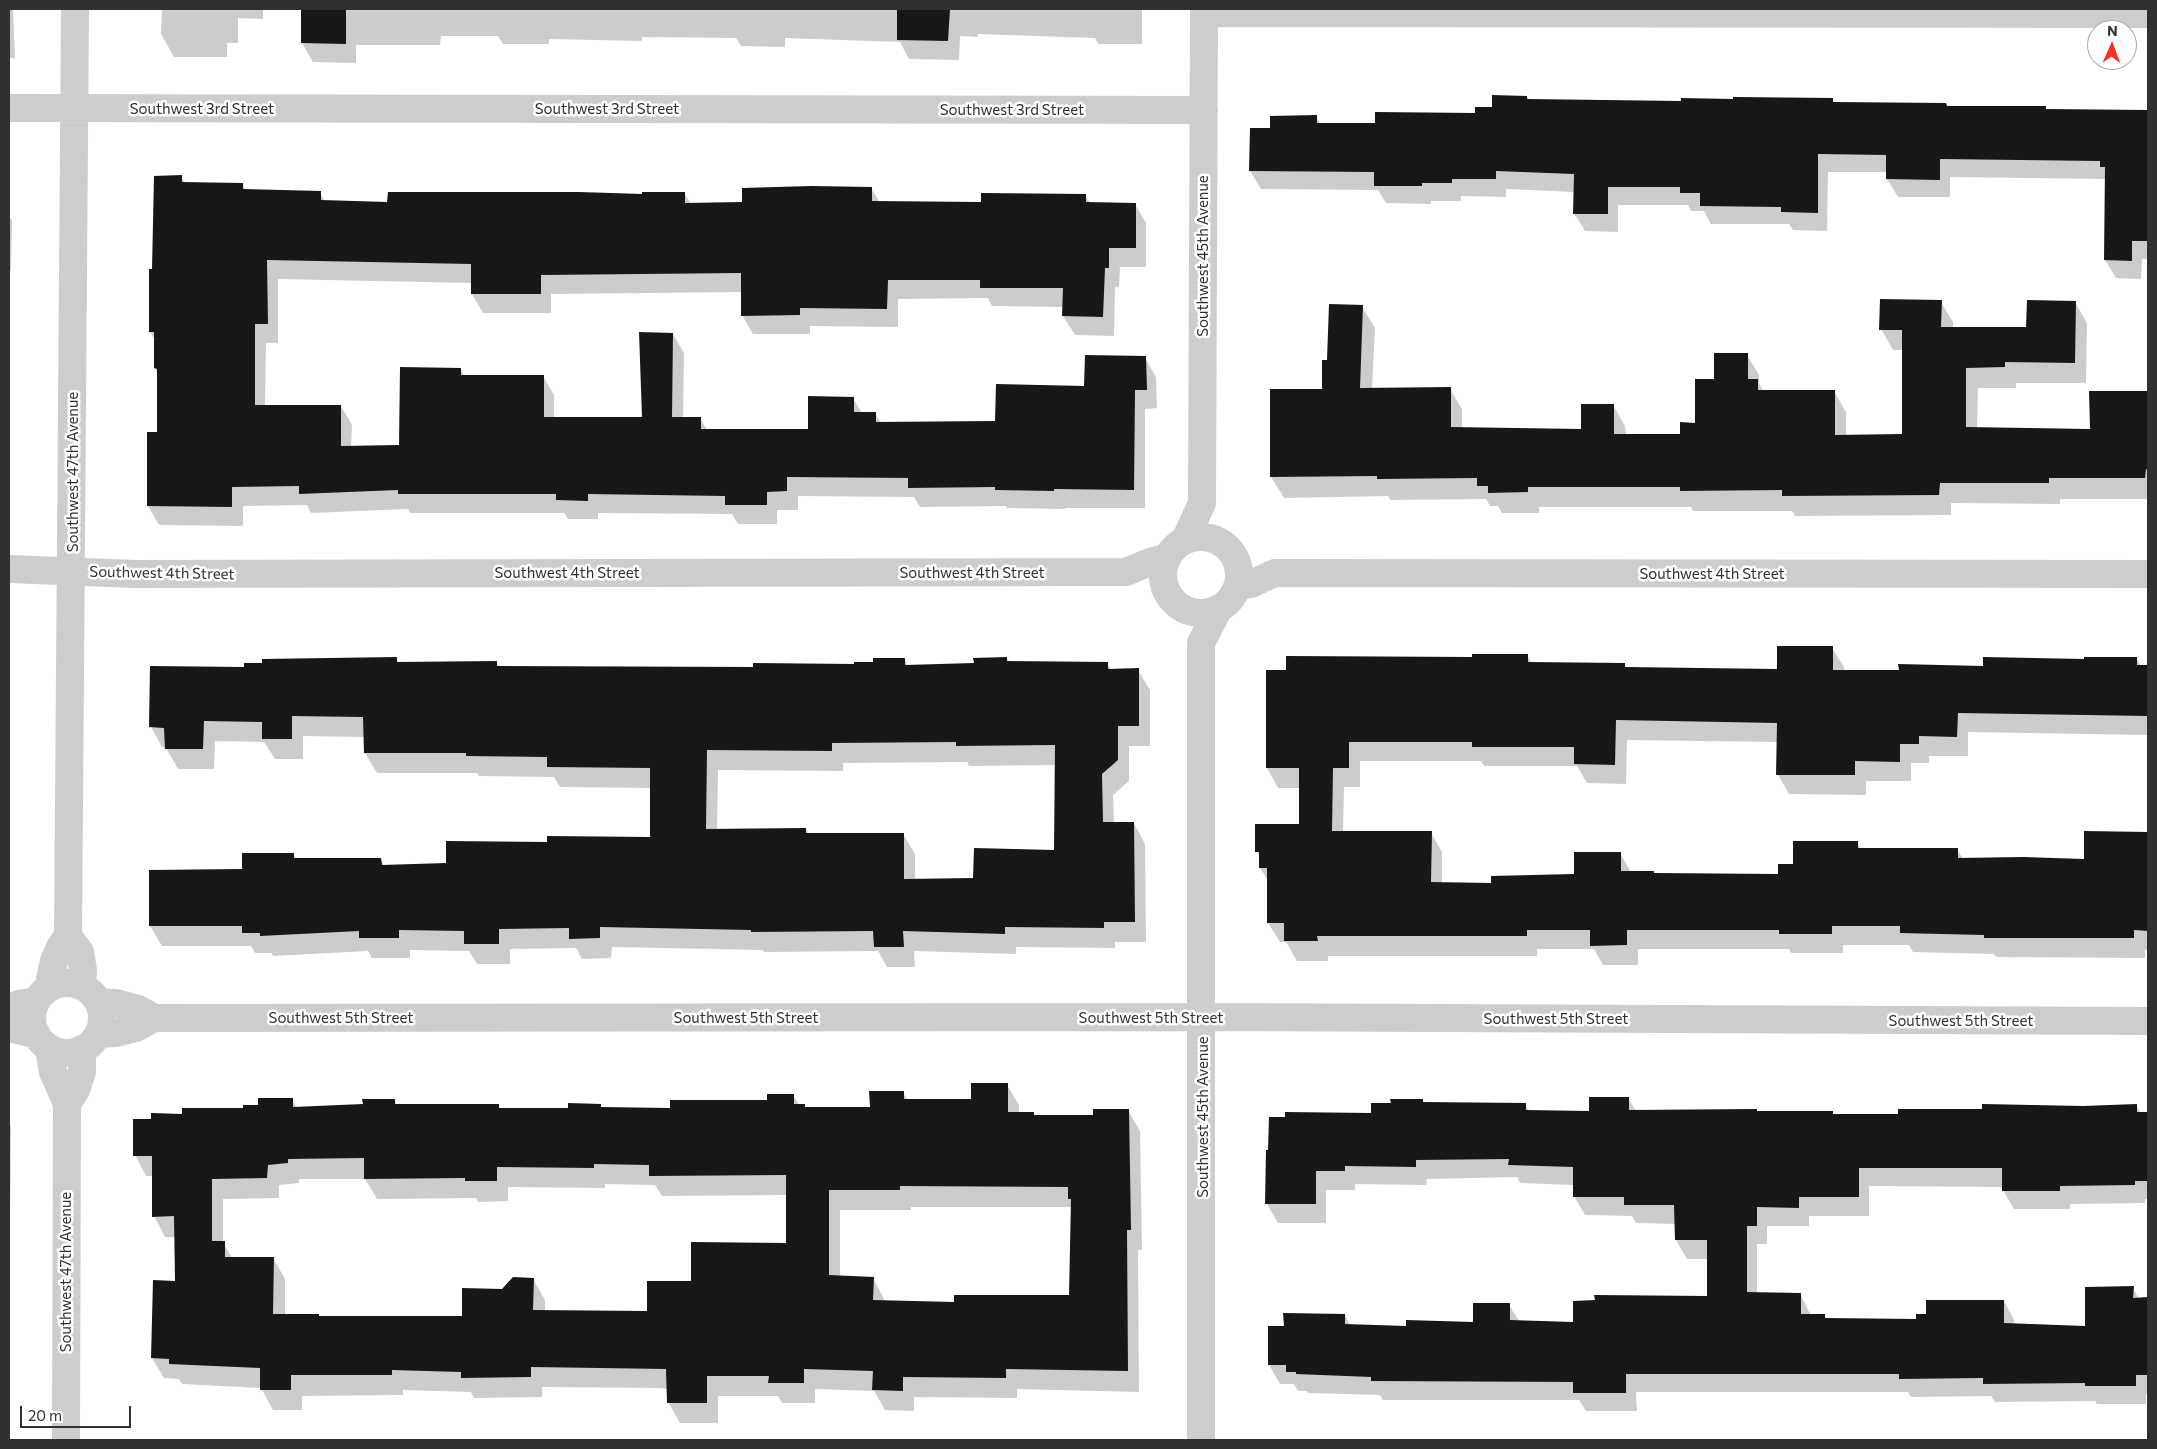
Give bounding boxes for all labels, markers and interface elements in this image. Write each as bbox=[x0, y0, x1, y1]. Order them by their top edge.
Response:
north arrow bbox=[2087, 20, 2137, 70]
text: N bbox=[2107, 22, 2118, 39]
street label: Southwest 3rd Street bbox=[130, 100, 274, 118]
street label: Southwest 3rd Street bbox=[535, 100, 679, 118]
street label: Southwest 3rd Street bbox=[940, 101, 1084, 119]
street label: Southwest 45th Avenue bbox=[1194, 175, 1212, 337]
street label: Southwest 47th Avenue bbox=[64, 392, 82, 552]
street label: Southwest 4th Street bbox=[89, 563, 235, 583]
street label: Southwest 4th Street bbox=[494, 564, 640, 582]
street label: Southwest 4th Street bbox=[899, 564, 1045, 582]
street label: Southwest 4th Street bbox=[1639, 565, 1785, 583]
street label: Southwest 5th Street bbox=[269, 1009, 413, 1027]
street label: Southwest 5th Street bbox=[674, 1009, 818, 1027]
street label: Southwest 5th Street bbox=[1079, 1009, 1223, 1027]
street label: Southwest 5th Street bbox=[1484, 1010, 1628, 1028]
street label: Southwest 5th Street bbox=[1889, 1012, 2033, 1030]
street label: Southwest 45th Avenue bbox=[1194, 1036, 1212, 1198]
street label: Southwest 47th Avenue bbox=[57, 1192, 75, 1352]
scale bar bbox=[22, 1396, 134, 1428]
text: 20 m bbox=[28, 1406, 62, 1424]

